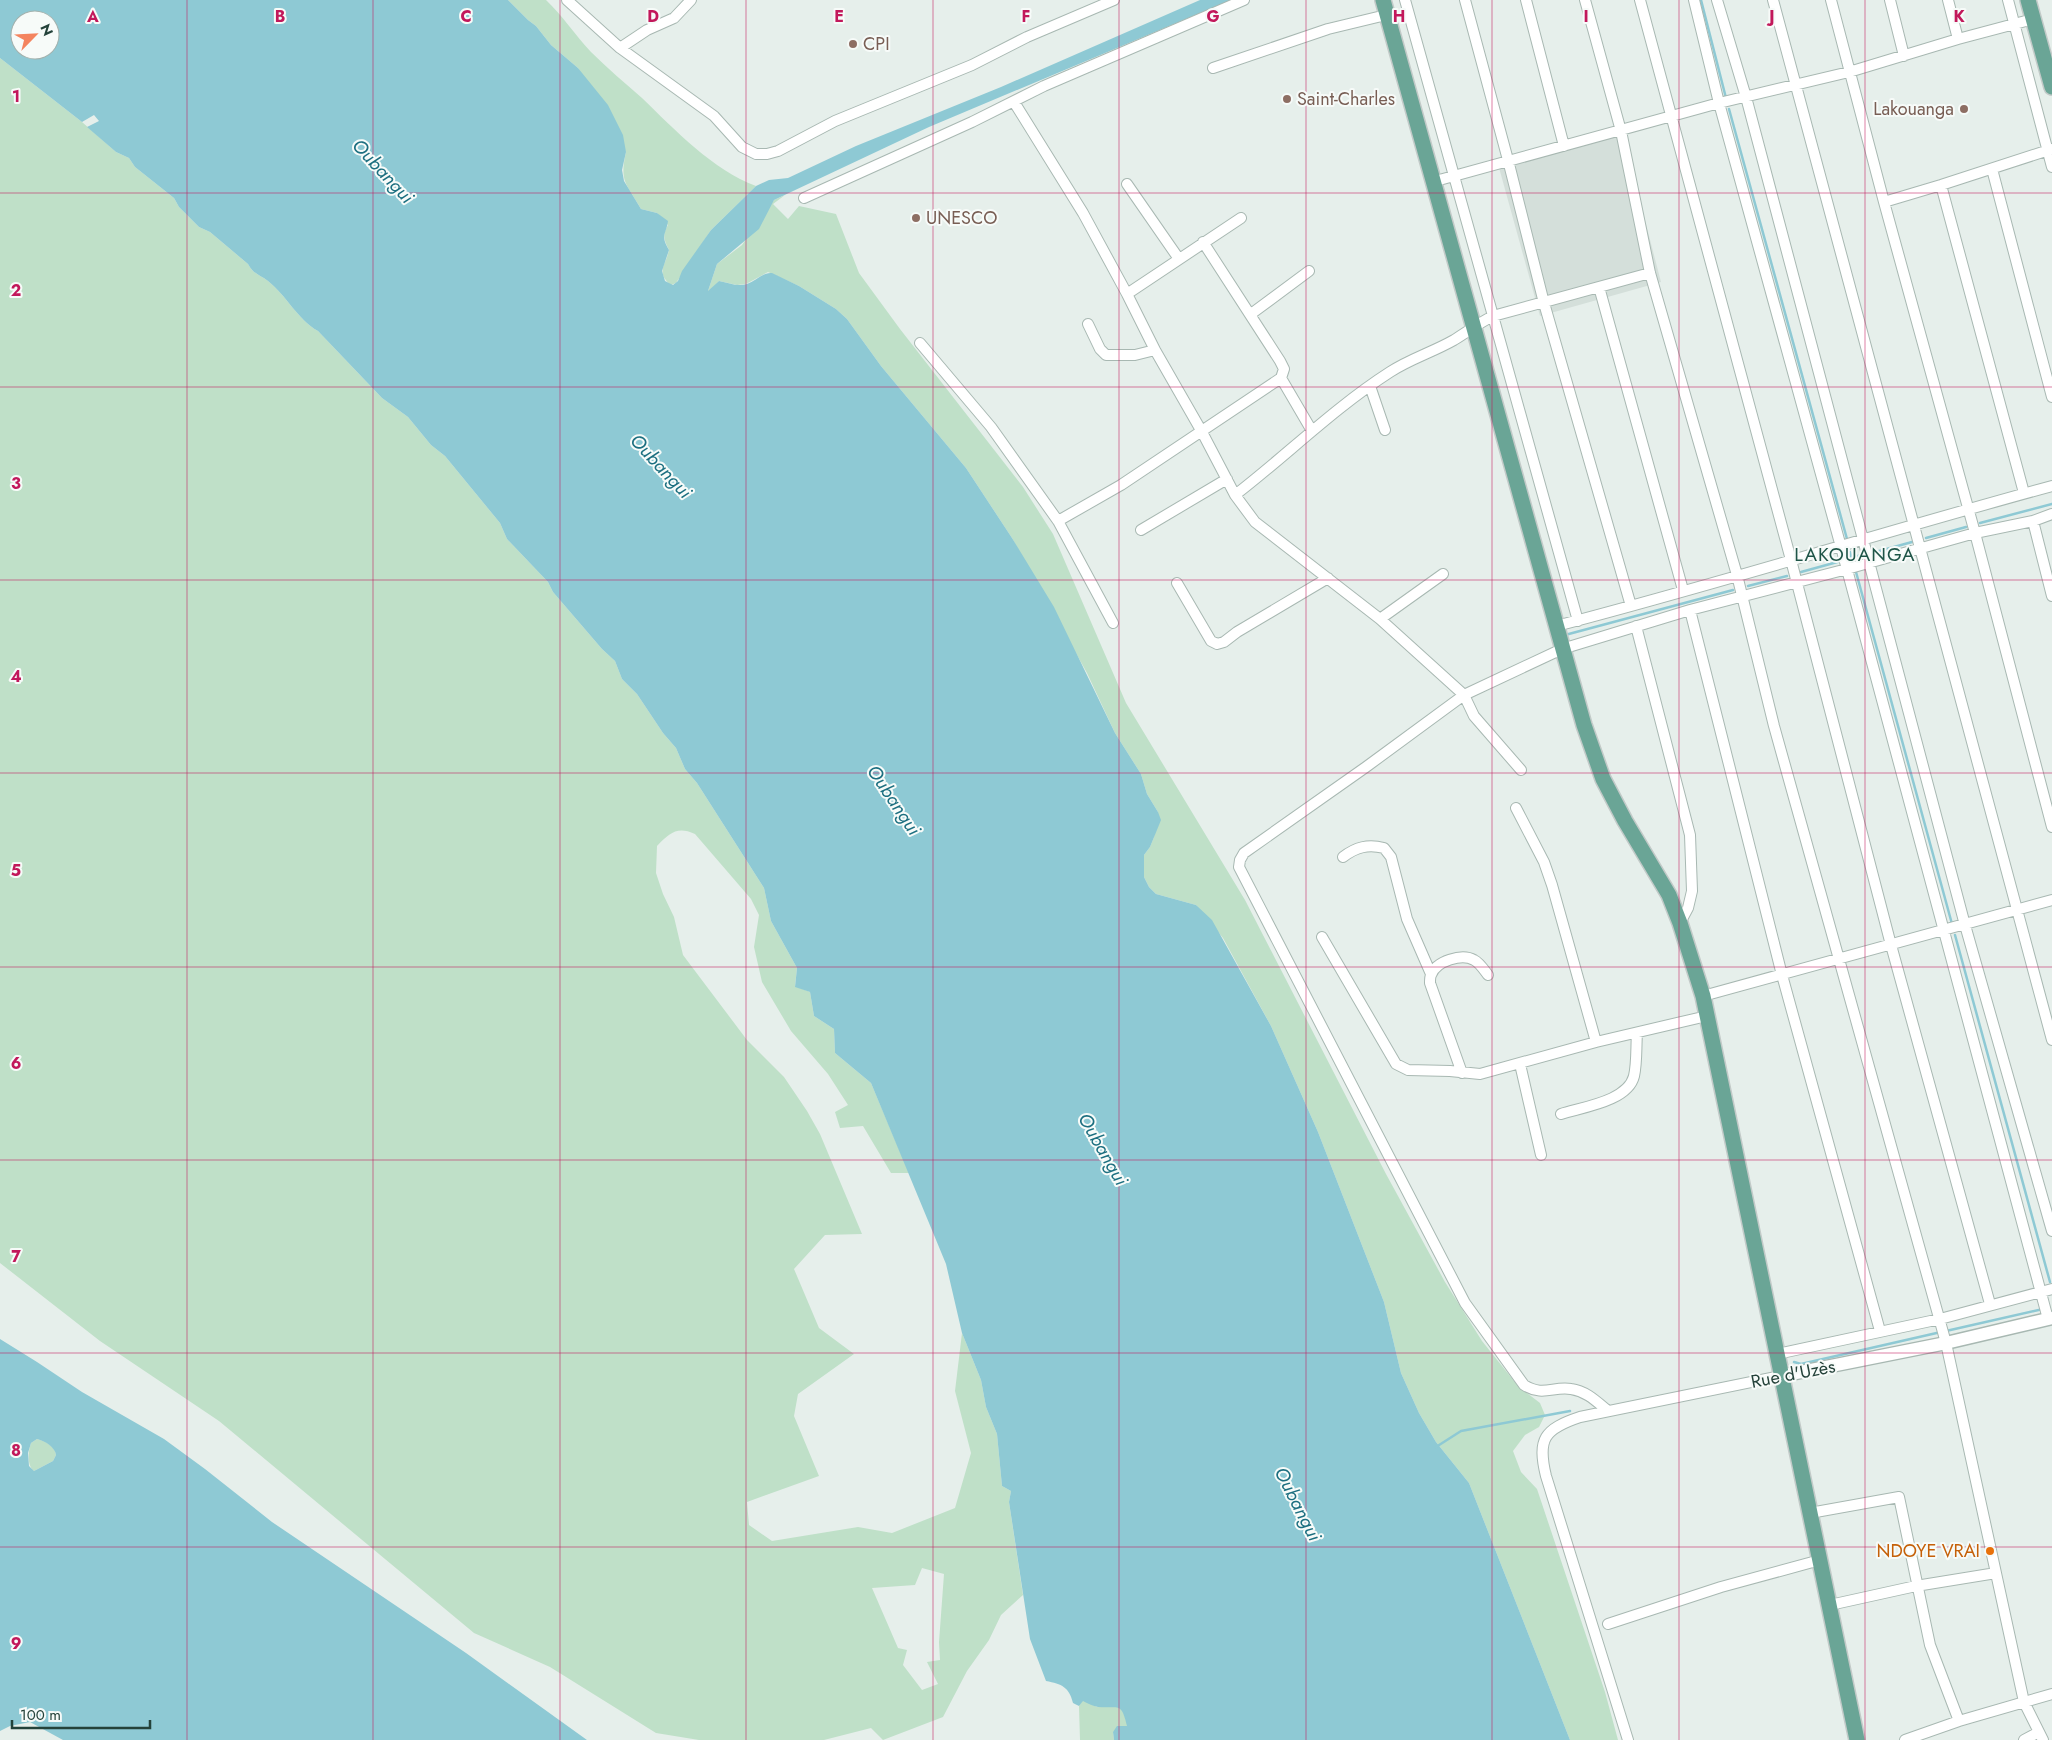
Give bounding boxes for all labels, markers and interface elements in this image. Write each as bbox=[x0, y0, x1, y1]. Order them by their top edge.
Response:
text: A bbox=[86, 5, 99, 28]
text: B bbox=[275, 5, 285, 28]
text: C bbox=[460, 5, 472, 28]
text: D bbox=[647, 5, 659, 28]
text: E bbox=[834, 5, 844, 28]
text: F bbox=[1022, 5, 1030, 28]
text: G bbox=[1206, 5, 1220, 28]
text: H bbox=[1393, 5, 1405, 28]
text: I bbox=[1583, 5, 1589, 28]
text: J bbox=[1766, 5, 1775, 28]
text: K bbox=[1953, 5, 1965, 28]
north arrow bbox=[10, 10, 60, 60]
text: N bbox=[35, 21, 58, 39]
place label: CPI bbox=[863, 31, 890, 57]
marker: CPI bbox=[847, 38, 859, 50]
text: 1 bbox=[12, 85, 20, 108]
place label: Saint-Charles bbox=[1297, 86, 1395, 112]
marker: Saint-Charles bbox=[1281, 93, 1293, 105]
place label: Lakouanga bbox=[1873, 96, 1954, 122]
marker: Lakouanga bbox=[1958, 103, 1970, 115]
water label: Oubangui bbox=[346, 133, 421, 210]
place label: UNESCO bbox=[926, 205, 998, 231]
marker: UNESCO bbox=[910, 212, 922, 224]
text: 2 bbox=[11, 279, 21, 302]
water label: Oubangui bbox=[624, 428, 699, 505]
text: 3 bbox=[11, 472, 21, 495]
district label: LAKOUANGA bbox=[1794, 541, 1916, 568]
text: 4 bbox=[10, 665, 22, 688]
water label: Oubangui bbox=[860, 759, 928, 842]
text: 5 bbox=[11, 859, 21, 882]
text: 6 bbox=[11, 1052, 21, 1075]
water label: Oubangui bbox=[1071, 1108, 1135, 1191]
text: 7 bbox=[11, 1245, 21, 1268]
street label: Rue d'Uzès bbox=[1749, 1353, 1837, 1395]
text: 8 bbox=[11, 1439, 21, 1462]
water label: Oubangui bbox=[1268, 1462, 1329, 1547]
place label: NDOYE VRAI bbox=[1876, 1538, 1980, 1564]
marker: NDOYE VRAI bbox=[1984, 1545, 1996, 1557]
text: 9 bbox=[11, 1632, 21, 1655]
scale bar bbox=[12, 1698, 150, 1730]
text: 100 m bbox=[20, 1704, 61, 1726]

